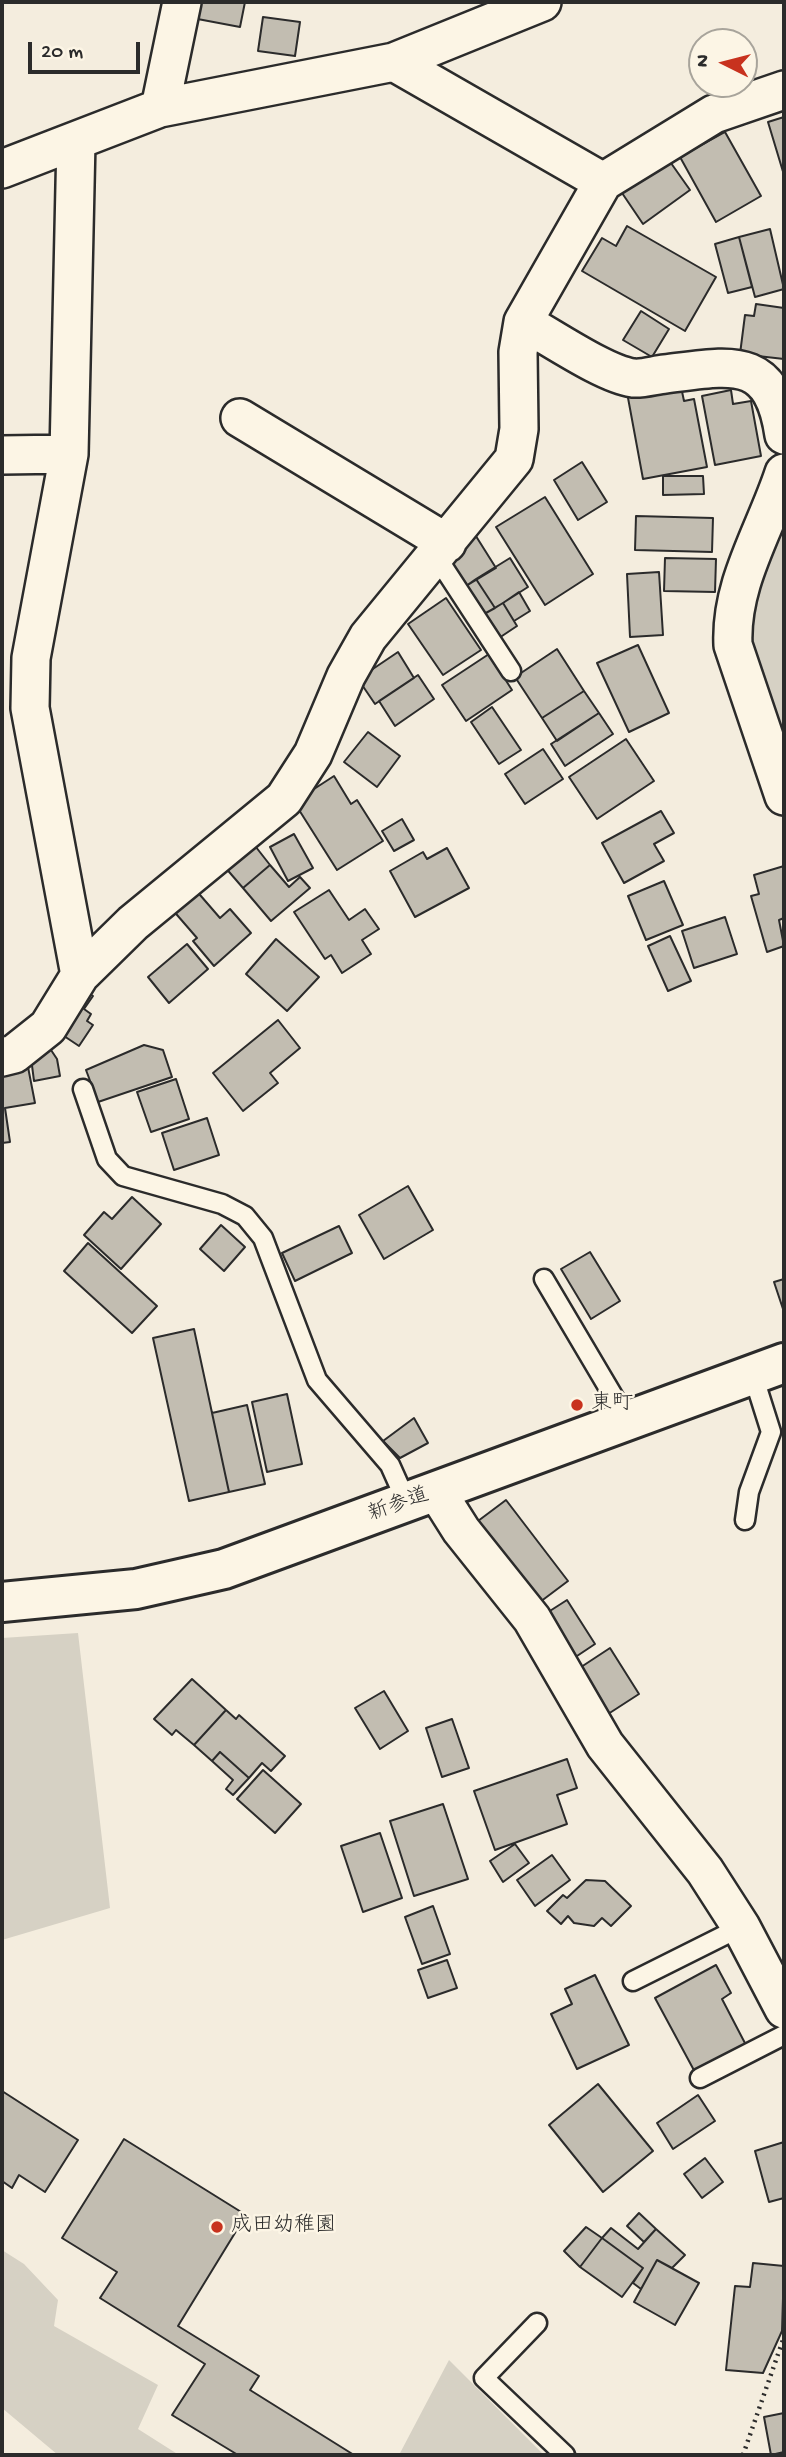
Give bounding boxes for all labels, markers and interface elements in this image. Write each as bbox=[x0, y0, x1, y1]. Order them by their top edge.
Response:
scale bar bbox=[32, 28, 144, 72]
north arrow bbox=[688, 28, 758, 98]
text: 20 m bbox=[41, 41, 83, 66]
text: N bbox=[692, 54, 716, 68]
place label: 東町 bbox=[591, 1392, 633, 1418]
marker: 東町 bbox=[569, 1397, 585, 1413]
street label: 新参道 bbox=[365, 1483, 433, 1529]
place label: 成田幼稚園 bbox=[231, 2214, 336, 2240]
marker: 成田幼稚園 bbox=[209, 2219, 225, 2235]

